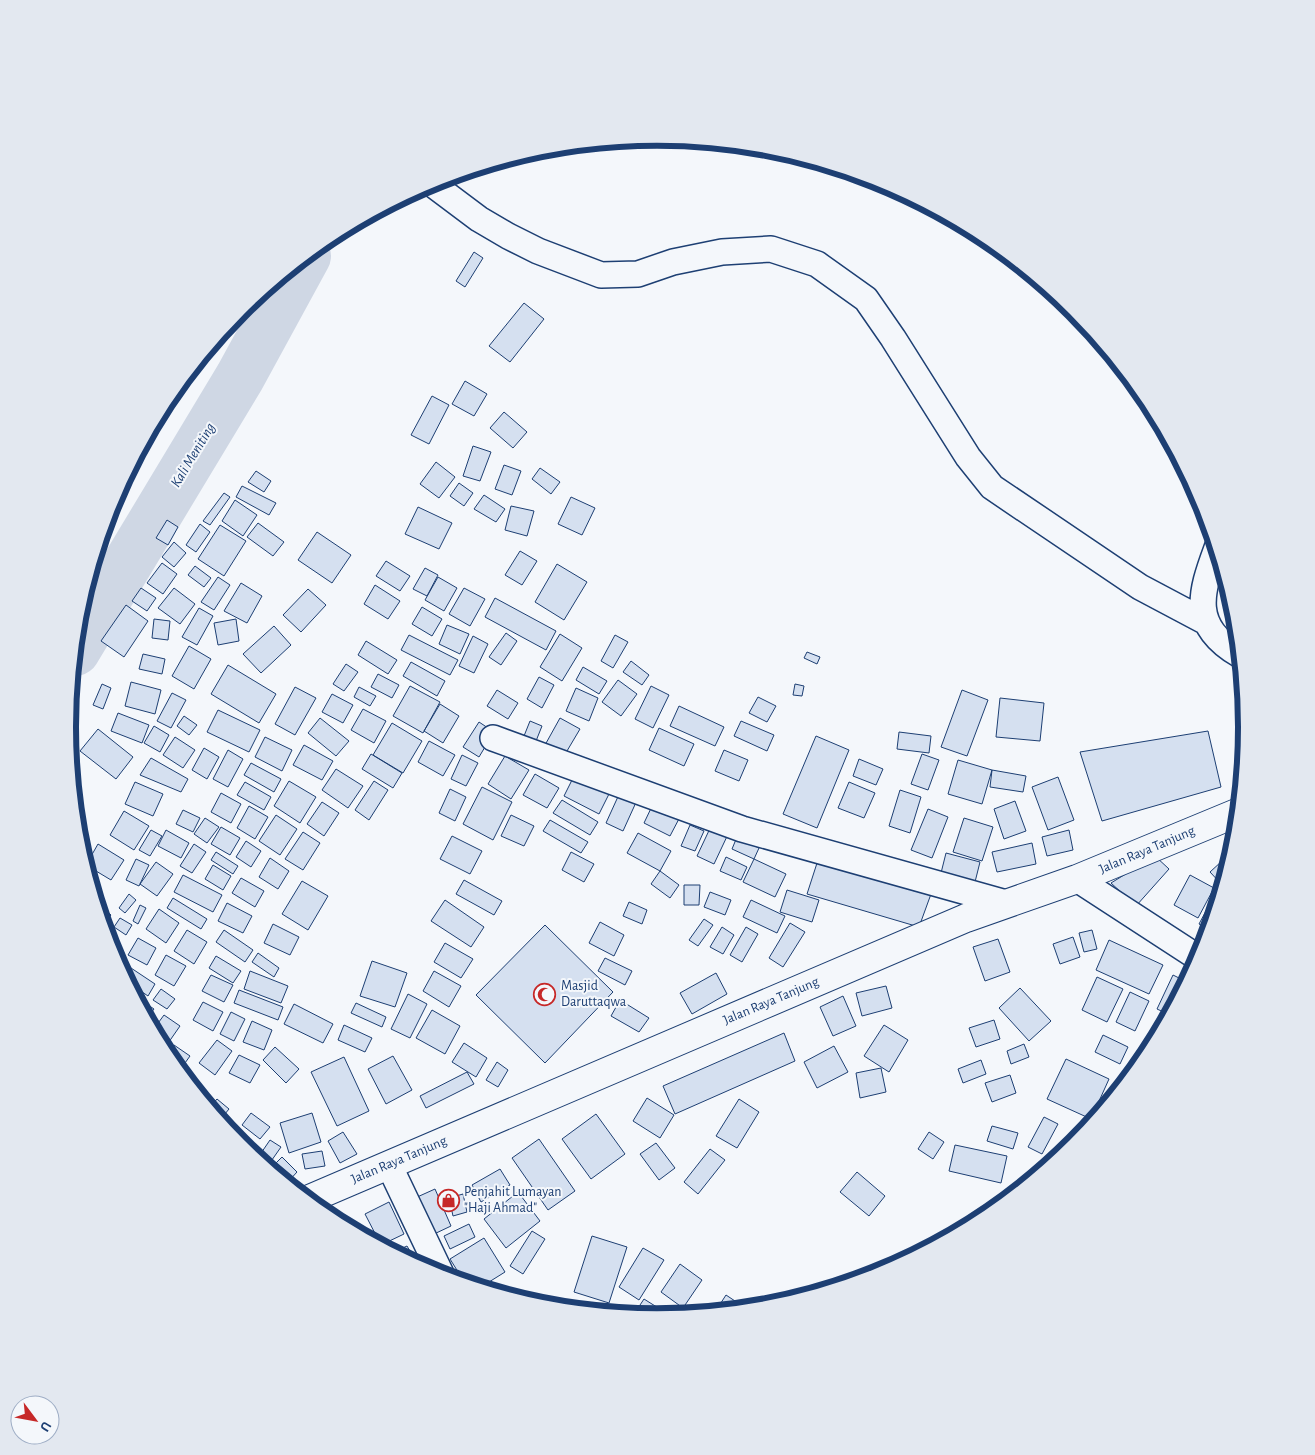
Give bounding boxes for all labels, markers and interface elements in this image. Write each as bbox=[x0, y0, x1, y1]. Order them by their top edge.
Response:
water label: Kali Meniting bbox=[168, 420, 218, 490]
street label: Jalan Raya Tanjung bbox=[1097, 823, 1197, 876]
street label: Jalan Raya Tanjung bbox=[721, 974, 821, 1027]
place label: Masjid Daruttaqwa bbox=[561, 979, 627, 1009]
mosque icon: Masjid Daruttaqwa bbox=[533, 982, 557, 1006]
street label: Jalan Raya Tanjung bbox=[349, 1133, 449, 1186]
place label: Penjahit Lumayan "Haji Ahmad" bbox=[464, 1185, 562, 1215]
shop icon: Penjahit Lumayan "Haji Ahmad" bbox=[436, 1188, 460, 1212]
north arrow bbox=[10, 1395, 60, 1445]
text: U bbox=[37, 1419, 53, 1434]

